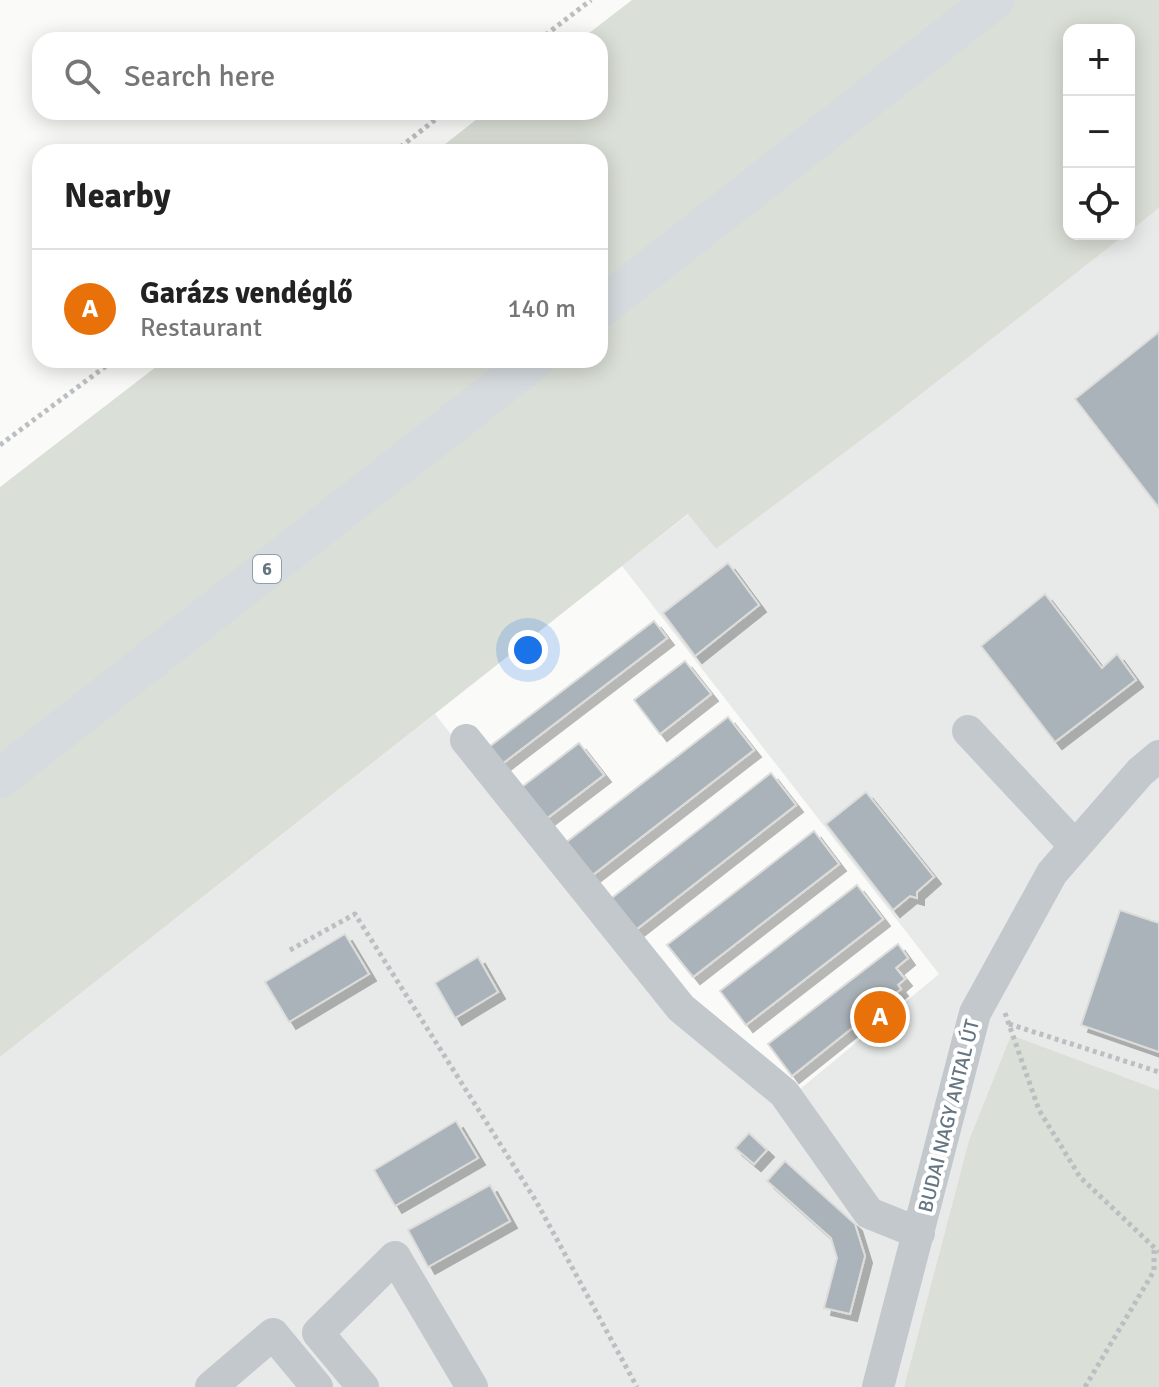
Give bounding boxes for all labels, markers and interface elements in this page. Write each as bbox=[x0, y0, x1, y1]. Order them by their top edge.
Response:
map controls bbox=[1063, 24, 1135, 240]
button: + bbox=[1063, 24, 1135, 96]
search box bbox=[32, 32, 608, 120]
icon: search bbox=[60, 54, 104, 98]
text: Search here bbox=[124, 58, 275, 95]
button: − bbox=[1063, 96, 1135, 168]
button: locate bbox=[1063, 168, 1135, 240]
text: Nearby bbox=[64, 175, 171, 217]
text: Garázs vendéglő bbox=[140, 275, 353, 312]
text: A bbox=[82, 293, 98, 325]
text: 140 m bbox=[507, 293, 576, 325]
text: Restaurant bbox=[140, 312, 262, 344]
road number: 6 bbox=[253, 555, 281, 583]
your location bbox=[508, 630, 548, 670]
pin: A bbox=[854, 987, 906, 1047]
street label: BUDAI NAGY ANTAL ÚT bbox=[913, 1017, 985, 1215]

